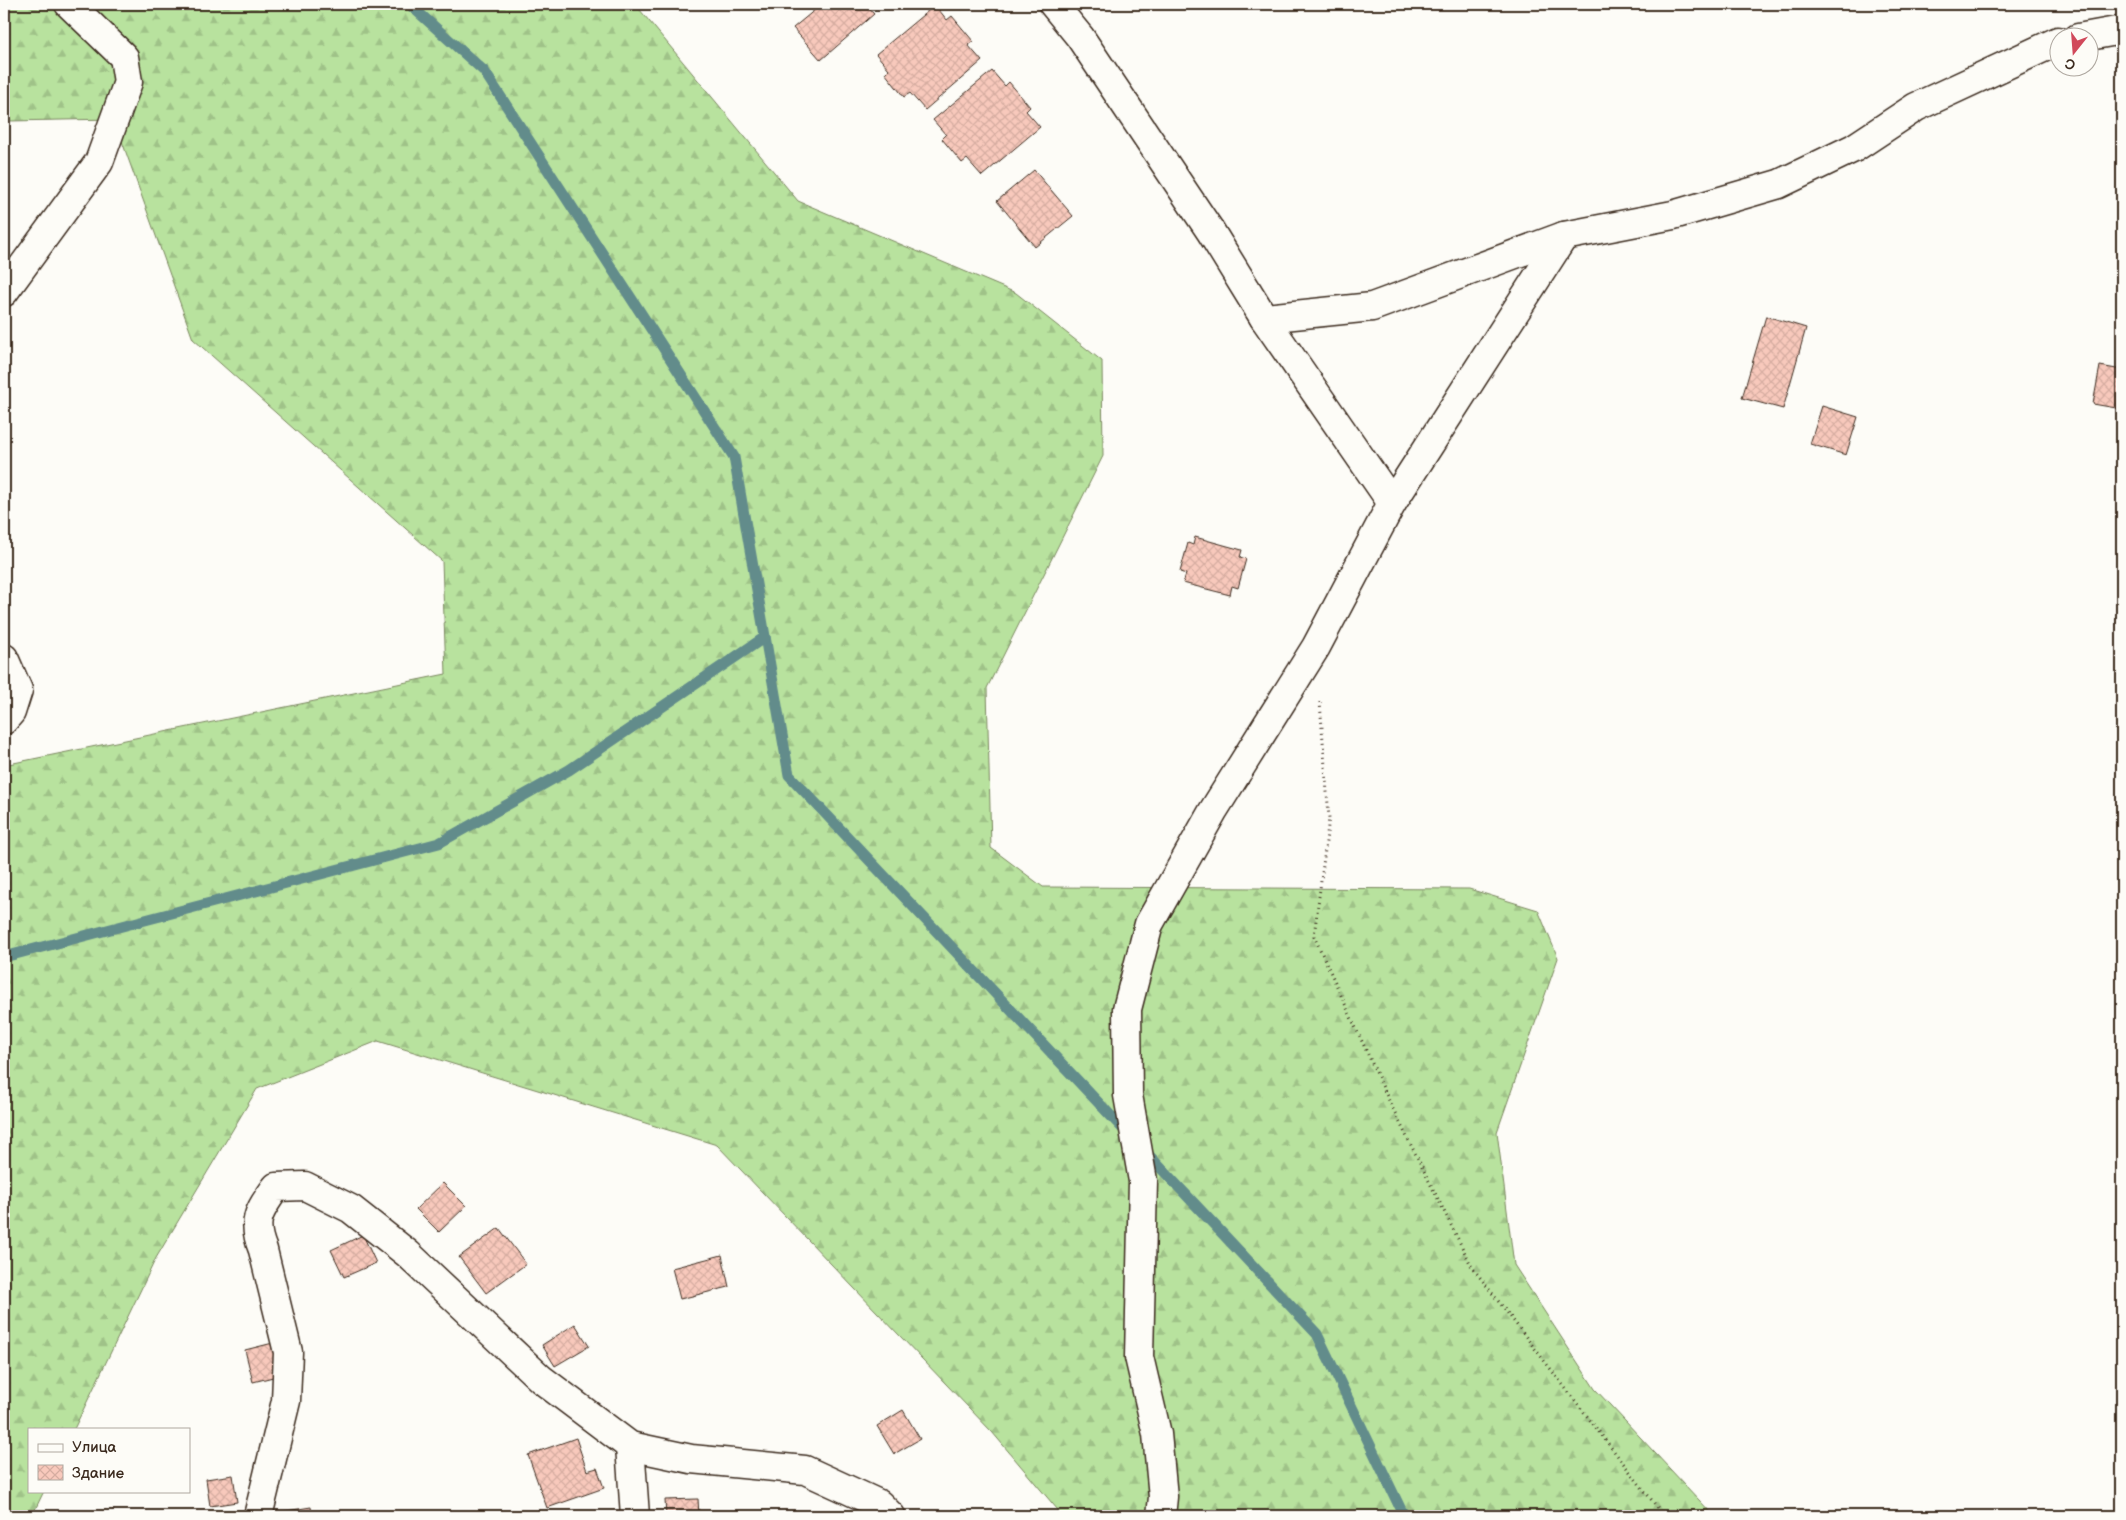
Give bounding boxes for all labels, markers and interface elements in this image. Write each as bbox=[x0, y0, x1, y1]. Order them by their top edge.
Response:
north arrow bbox=[2048, 28, 2098, 78]
text: С bbox=[2063, 54, 2077, 74]
legend bbox=[28, 1428, 190, 1492]
text: Улица bbox=[72, 1438, 117, 1457]
text: Здание bbox=[72, 1464, 124, 1483]

